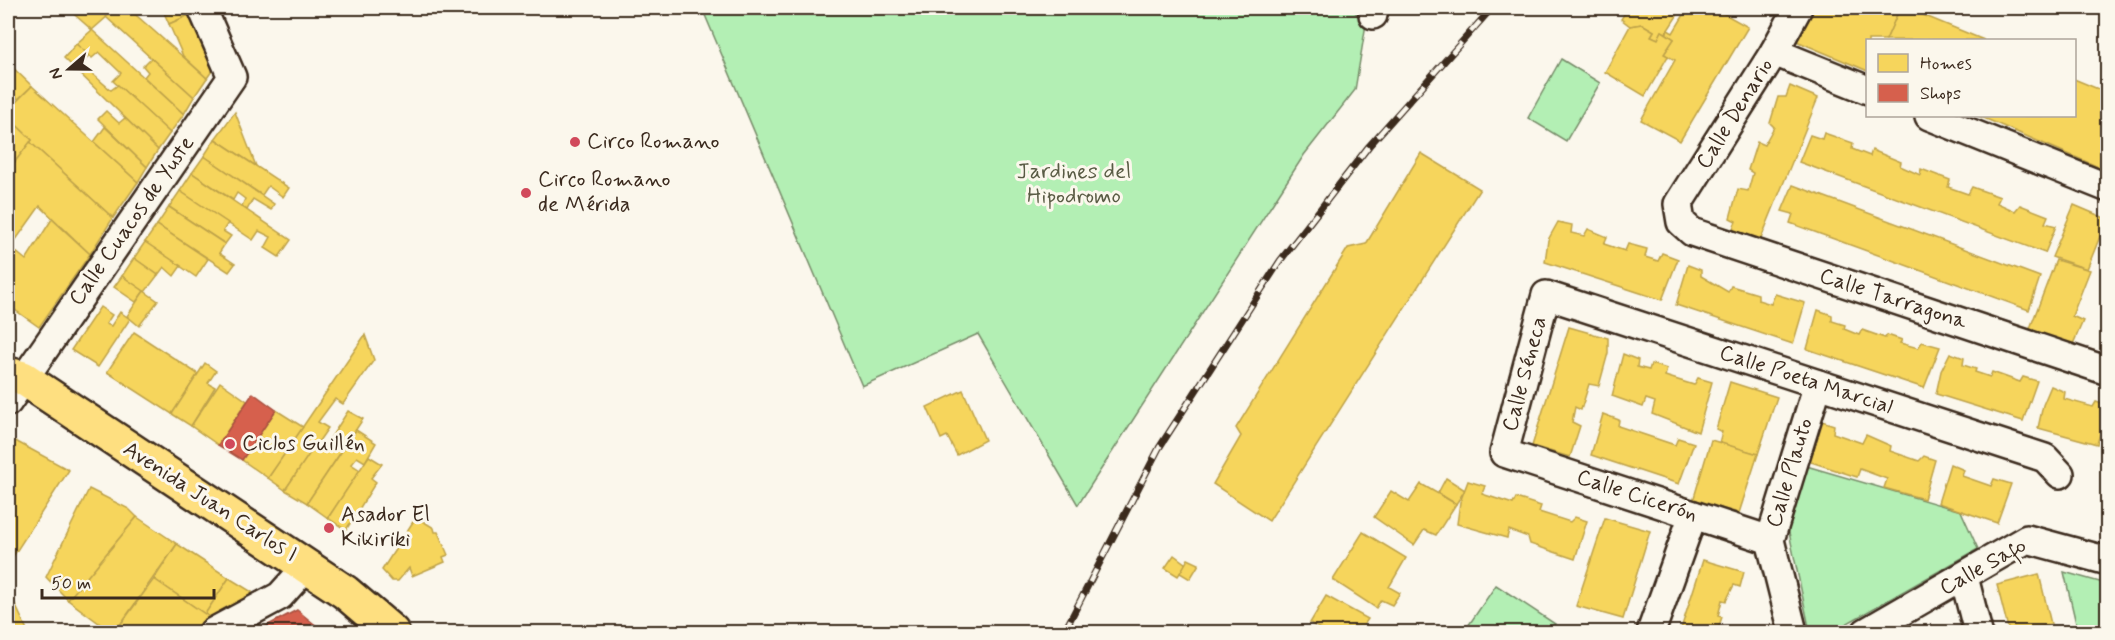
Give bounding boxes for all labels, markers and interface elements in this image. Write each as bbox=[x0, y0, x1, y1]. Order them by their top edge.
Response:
north arrow bbox=[39, 39, 99, 99]
legend bbox=[1866, 39, 2076, 117]
text: Homes bbox=[1920, 52, 1972, 76]
street label: Calle Denario bbox=[1690, 53, 1780, 175]
text: N bbox=[45, 65, 68, 82]
text: Shops bbox=[1920, 82, 1961, 106]
place label: Circo Romano bbox=[587, 128, 719, 156]
street label: Calle Cuacos de Yuste bbox=[63, 131, 201, 311]
marker: Circo Romano bbox=[568, 135, 582, 149]
park label: Jardines del Hipodromo bbox=[1017, 158, 1131, 211]
place label: Circo Romano de Mérida bbox=[538, 166, 670, 219]
marker: Circo Romano de Mérida bbox=[519, 186, 533, 200]
street label: Calle Tarragona bbox=[1815, 262, 1971, 337]
street label: Calle Séneca bbox=[1496, 313, 1554, 435]
street label: Calle Poeta Marcial bbox=[1716, 339, 1896, 421]
street label: Calle Plauto bbox=[1760, 415, 1820, 531]
place label: Ciclos Guillén bbox=[242, 430, 365, 458]
street label: Avenida Juan Carlos I bbox=[118, 435, 302, 569]
marker: Ciclos Guillén bbox=[223, 437, 237, 451]
street label: Calle Cicerón bbox=[1573, 463, 1701, 529]
place label: Asador El Kikiriki bbox=[341, 501, 430, 554]
marker: Asador El Kikiriki bbox=[322, 521, 336, 535]
street label: Calle Safo bbox=[1935, 532, 2032, 604]
scale bar bbox=[42, 562, 214, 600]
text: 50 m bbox=[51, 572, 91, 596]

